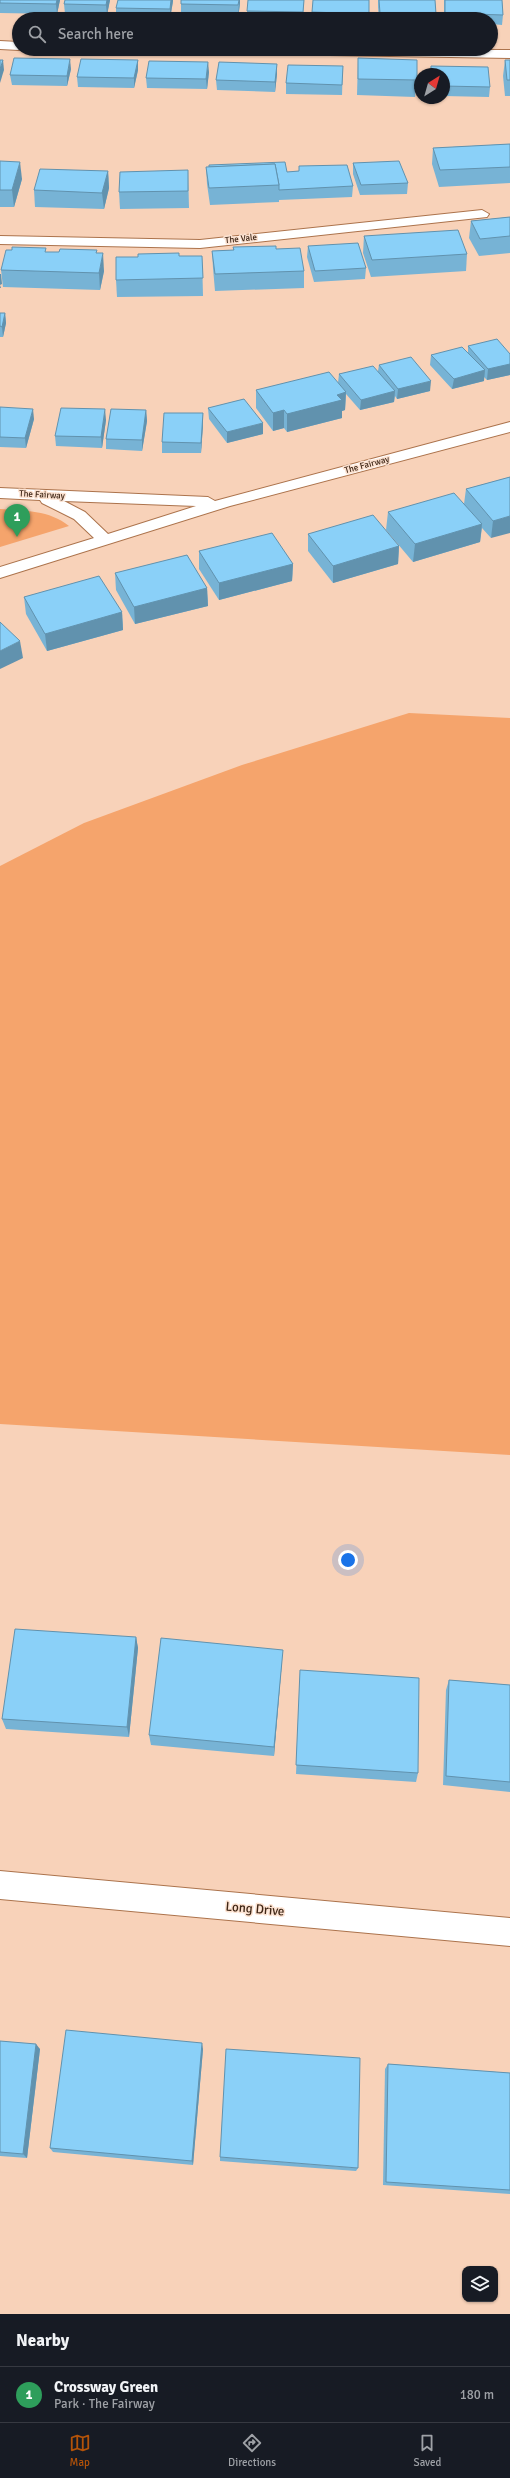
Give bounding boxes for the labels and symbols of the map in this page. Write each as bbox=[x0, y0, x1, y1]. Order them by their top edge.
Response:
north arrow bbox=[414, 68, 450, 104]
street label: The Vale bbox=[224, 232, 258, 246]
street label: The Fairway bbox=[343, 454, 391, 476]
street label: The Fairway bbox=[19, 488, 66, 502]
pin: 1 bbox=[4, 504, 30, 537]
your location bbox=[338, 1550, 358, 1570]
street label: Long Drive bbox=[225, 1898, 285, 1920]

